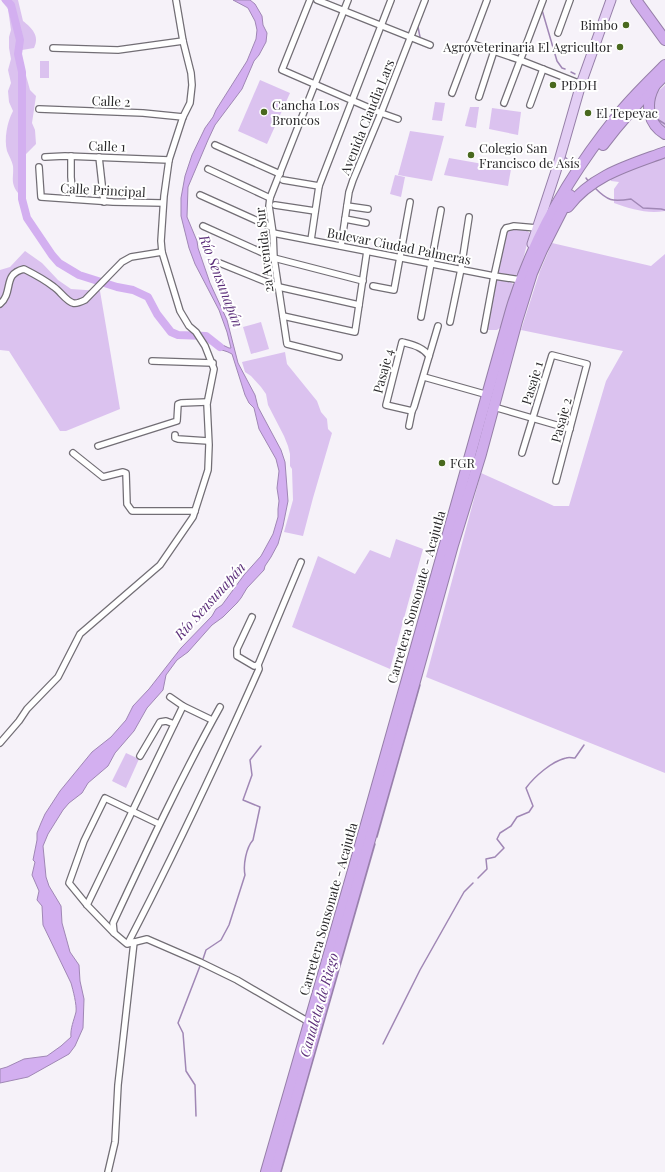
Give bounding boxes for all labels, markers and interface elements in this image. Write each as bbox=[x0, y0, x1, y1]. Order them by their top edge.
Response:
place label: Bimbo bbox=[580, 16, 618, 33]
marker: Bimbo bbox=[621, 20, 631, 30]
place label: Agroveterinaria El Agricultor bbox=[442, 38, 612, 55]
marker: Agroveterinaria El Agricultor bbox=[615, 42, 625, 52]
street label: Avenida Claudia Lars bbox=[335, 56, 398, 178]
place label: PDDH bbox=[561, 76, 597, 93]
marker: PDDH bbox=[548, 80, 558, 90]
street label: Calle 2 bbox=[91, 91, 131, 110]
place label: Cancha Los Broncos bbox=[272, 96, 339, 128]
place label: El Tepeyac bbox=[596, 104, 658, 121]
marker: Cancha Los Broncos bbox=[259, 107, 269, 117]
marker: El Tepeyac bbox=[583, 108, 593, 118]
street label: Calle 1 bbox=[88, 136, 126, 155]
place label: Colegio San Francisco de Asís bbox=[479, 139, 580, 171]
marker: Colegio San Francisco de Asís bbox=[466, 150, 476, 160]
street label: Calle Principal bbox=[60, 179, 146, 200]
street label: 2a Avenida Sur bbox=[251, 206, 276, 293]
street label: Bulevar Ciudad Palmeras bbox=[326, 223, 473, 268]
water label: Río Sensunapán bbox=[195, 231, 248, 330]
street label: Pasaje 4 bbox=[368, 347, 397, 395]
street label: Pasaje 1 bbox=[517, 359, 546, 407]
street label: Pasaje 2 bbox=[546, 396, 575, 444]
place label: FGR bbox=[450, 454, 475, 471]
marker: FGR bbox=[437, 458, 447, 468]
street label: Carretera Sonsonate - Acajutla bbox=[383, 508, 449, 685]
water label: Río Sensunapán bbox=[169, 558, 249, 644]
street label: Carretera Sonsonate - Acajutla bbox=[295, 820, 361, 997]
water label: Canaleta de Riego bbox=[295, 950, 342, 1059]

